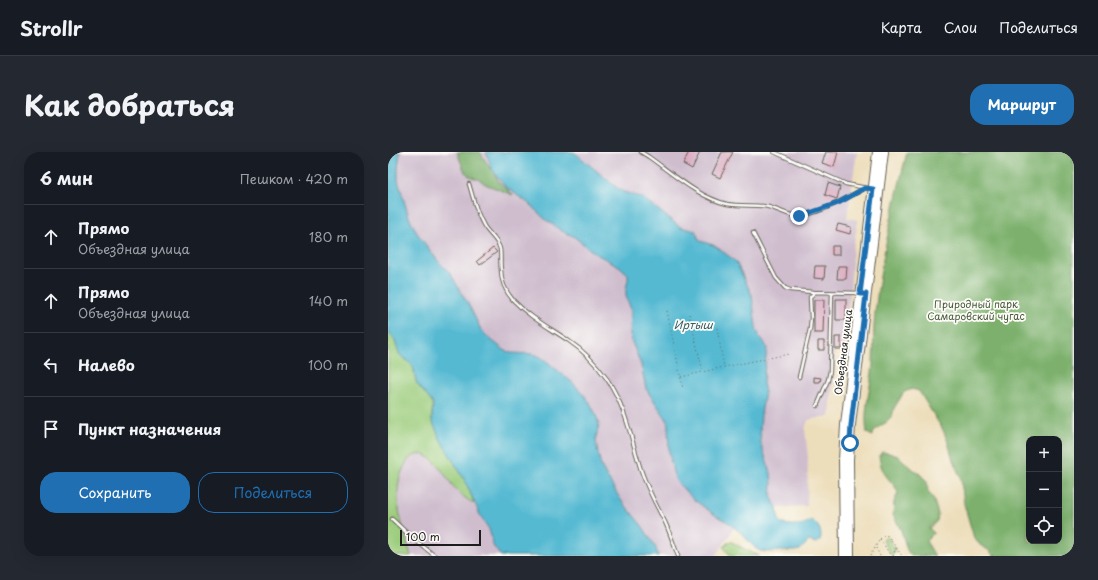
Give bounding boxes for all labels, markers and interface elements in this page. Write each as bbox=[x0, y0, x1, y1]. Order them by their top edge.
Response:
text: Strollr bbox=[20, 14, 83, 42]
text: Карта bbox=[881, 17, 922, 38]
text: Слои bbox=[944, 17, 977, 38]
text: Поделиться bbox=[999, 17, 1078, 38]
text: Как добраться bbox=[24, 83, 235, 126]
button: Маршрут bbox=[970, 84, 1074, 125]
text: 6 мин bbox=[40, 165, 93, 191]
text: Пешком · 420 m bbox=[240, 169, 348, 188]
route end bbox=[790, 207, 808, 225]
text: Прямо bbox=[78, 216, 129, 239]
icon: ahead bbox=[40, 226, 62, 248]
text: 180 m bbox=[309, 227, 348, 246]
text: Объездная улица bbox=[78, 239, 190, 258]
text: Прямо bbox=[78, 280, 129, 303]
icon: ahead bbox=[40, 290, 62, 312]
text: 140 m bbox=[309, 291, 348, 310]
park label: Природный парк Самаровский чугас bbox=[927, 296, 1025, 324]
text: Объездная улица bbox=[78, 303, 190, 322]
street label: Объездная улица bbox=[830, 308, 855, 396]
water label: Иртыш bbox=[674, 316, 713, 333]
text: Налево bbox=[78, 353, 135, 376]
icon: left bbox=[40, 354, 62, 376]
text: 100 m bbox=[308, 355, 348, 374]
text: Пункт назначения bbox=[78, 417, 221, 440]
icon: arrive bbox=[40, 418, 62, 440]
route start bbox=[841, 434, 859, 452]
map controls bbox=[1026, 436, 1062, 544]
button: + bbox=[1026, 436, 1062, 472]
button: Сохранить bbox=[40, 472, 190, 513]
button: Поделиться bbox=[198, 472, 348, 513]
button: − bbox=[1026, 472, 1062, 508]
button: locate bbox=[1026, 508, 1062, 544]
scale bar bbox=[400, 528, 481, 547]
text: 100 m bbox=[406, 528, 440, 545]

